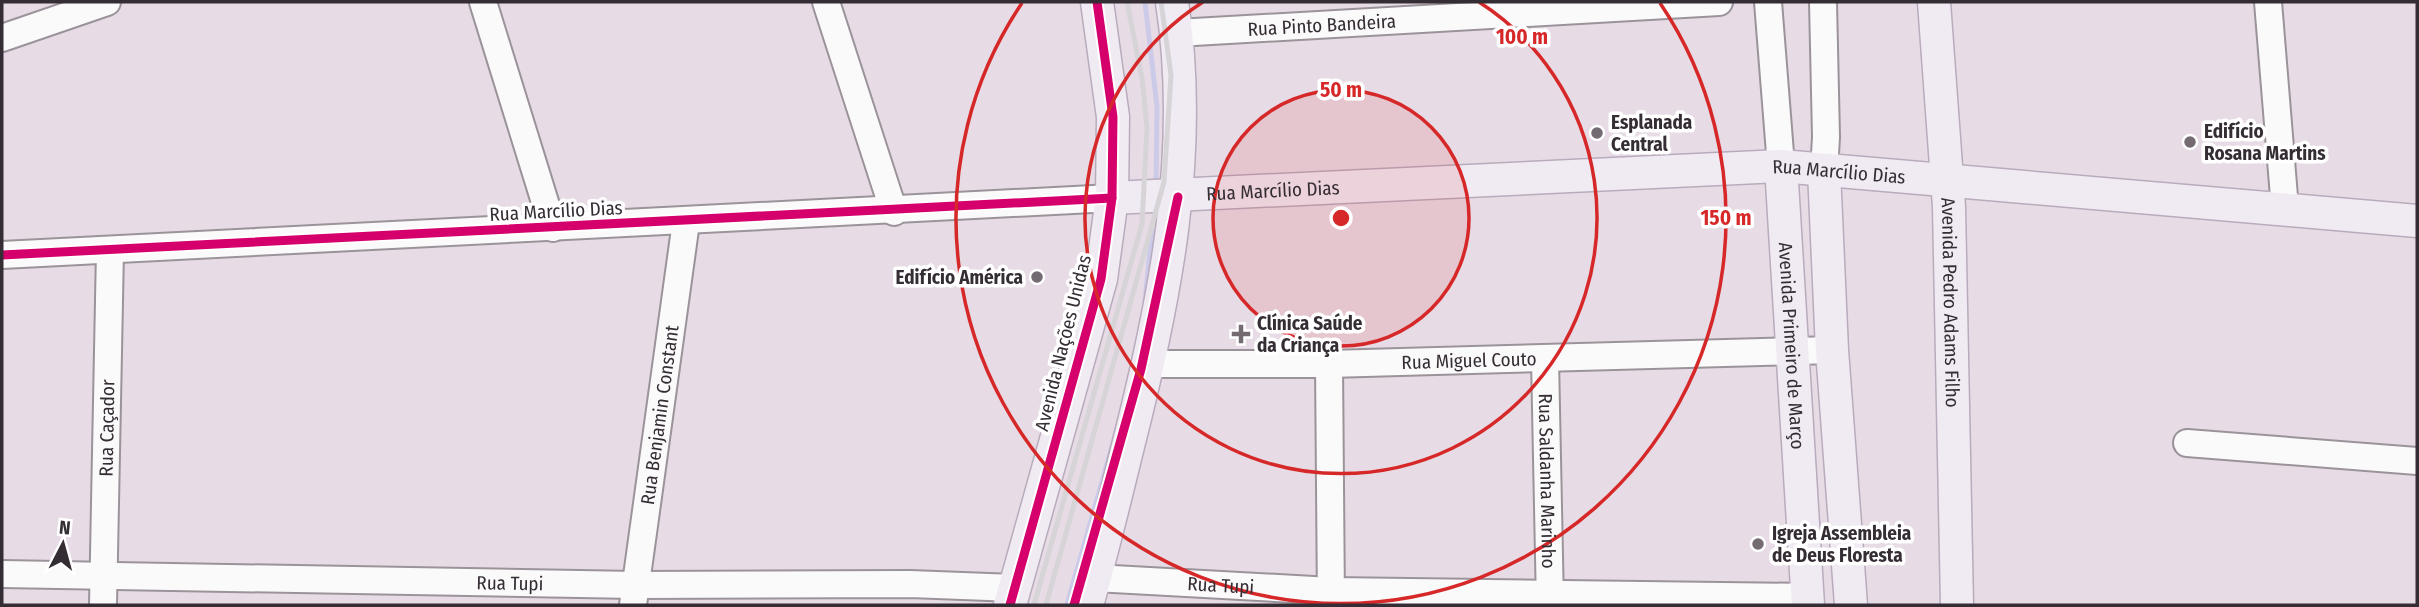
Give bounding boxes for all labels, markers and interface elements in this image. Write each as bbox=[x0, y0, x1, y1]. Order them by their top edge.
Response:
street label: Rua Pinto Bandeira bbox=[1247, 9, 1397, 40]
text: 100 m bbox=[1496, 24, 1548, 50]
text: 50 m bbox=[1320, 77, 1362, 103]
place label: Esplanada Central bbox=[1611, 111, 1692, 156]
place label: Edifício Rosana Martins bbox=[2204, 120, 2326, 165]
marker: Esplanada Central bbox=[1589, 125, 1605, 141]
marker: Edifício Rosana Martins bbox=[2182, 134, 2198, 150]
street label: Rua Marcílio Dias bbox=[1772, 154, 1907, 188]
street label: Rua Marcílio Dias bbox=[1206, 176, 1340, 205]
street label: Rua Marcílio Dias bbox=[489, 196, 623, 226]
street label: Avenida Pedro Adams Filho bbox=[1937, 196, 1965, 408]
text: 150 m bbox=[1700, 205, 1752, 231]
centre of rings bbox=[1329, 206, 1353, 230]
street label: Avenida Primeiro de Março bbox=[1774, 241, 1810, 450]
street label: Avenida Nações Unidas bbox=[1030, 253, 1096, 433]
place label: Edifício América bbox=[896, 266, 1023, 289]
marker: Edifício América bbox=[1029, 269, 1045, 285]
place label: Clínica Saúde da Criança bbox=[1257, 312, 1363, 357]
street label: Rua Benjamin Constant bbox=[636, 323, 683, 506]
marker: Clínica Saúde da Criança bbox=[1231, 324, 1251, 344]
street label: Rua Miguel Couto bbox=[1401, 347, 1537, 373]
street label: Rua Caçador bbox=[94, 379, 119, 477]
street label: Rua Saldanha Marinho bbox=[1534, 393, 1561, 569]
north arrow bbox=[28, 509, 98, 579]
text: N bbox=[58, 516, 72, 540]
place label: Igreja Assembleia de Deus Floresta bbox=[1772, 522, 1911, 567]
marker: Igreja Assembleia de Deus Floresta bbox=[1750, 536, 1766, 552]
street label: Rua Tupi bbox=[476, 571, 544, 595]
street label: Rua Tupi bbox=[1187, 572, 1255, 598]

